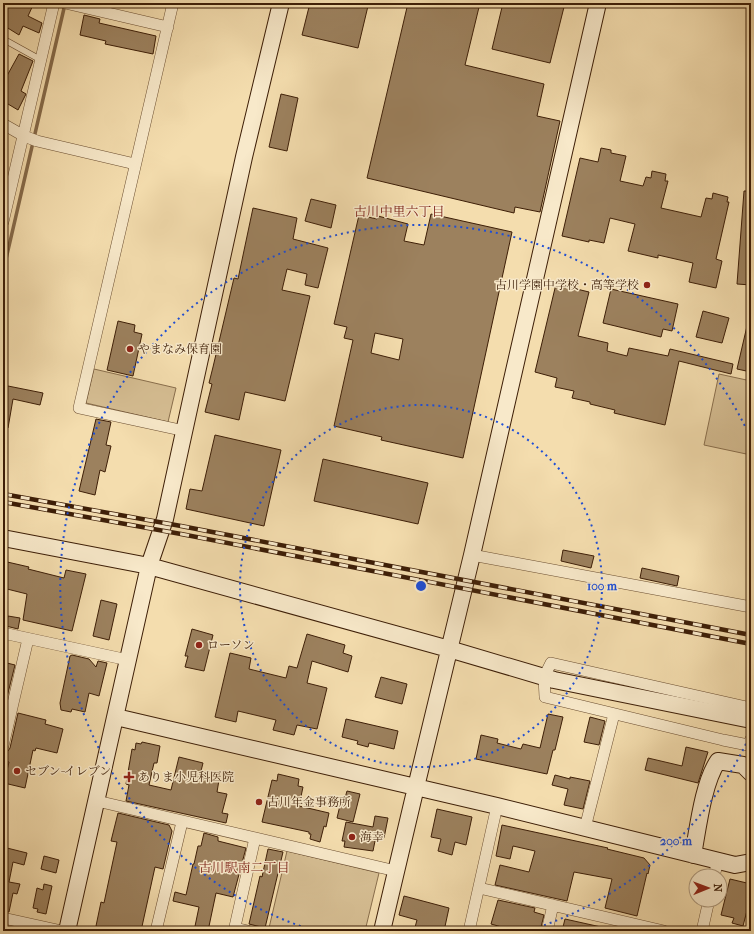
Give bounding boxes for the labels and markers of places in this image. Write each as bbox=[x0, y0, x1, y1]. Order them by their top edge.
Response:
place label: 古川学園中学校・高等学校 bbox=[495, 278, 639, 292]
marker: 古川学園中学校・高等学校 bbox=[642, 280, 652, 290]
place label: やまなみ保育園 bbox=[138, 342, 222, 356]
marker: やまなみ保育園 bbox=[125, 344, 135, 354]
centre of rings bbox=[414, 579, 428, 593]
place label: ローソン bbox=[207, 638, 255, 652]
marker: ローソン bbox=[194, 640, 204, 650]
place label: セブン-イレブン bbox=[25, 764, 111, 778]
marker: セブン-イレブン bbox=[12, 766, 22, 776]
place label: ありま小児科医院 bbox=[138, 770, 234, 784]
marker: ありま小児科医院 bbox=[123, 771, 135, 783]
place label: 古川年金事務所 bbox=[267, 795, 351, 809]
marker: 古川年金事務所 bbox=[254, 797, 264, 807]
place label: 海幸 bbox=[360, 830, 384, 844]
marker: 海幸 bbox=[347, 832, 357, 842]

